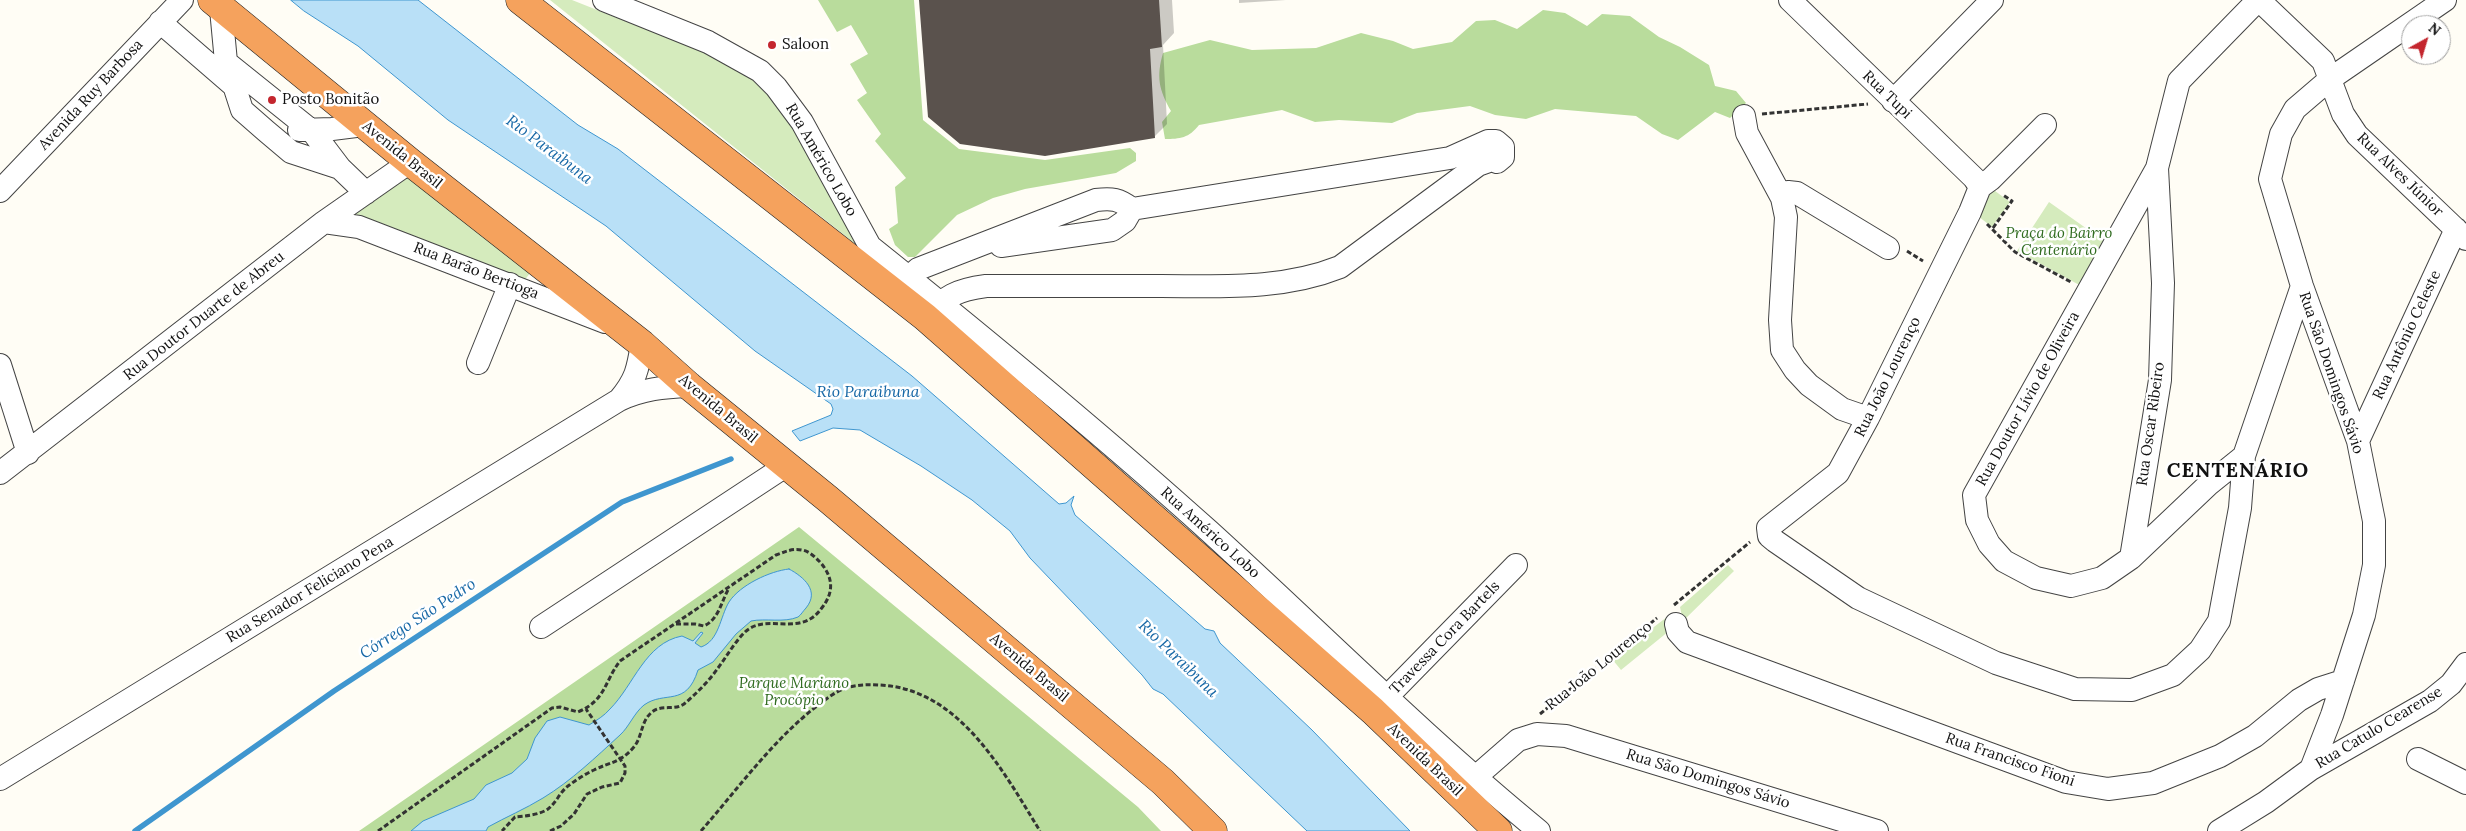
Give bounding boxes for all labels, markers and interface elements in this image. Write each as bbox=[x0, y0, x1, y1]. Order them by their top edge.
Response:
north arrow bbox=[2401, 15, 2451, 65]
text: N bbox=[2425, 19, 2445, 40]
street label: Avenida Ruy Barbosa bbox=[35, 36, 147, 154]
place label: Saloon bbox=[782, 36, 829, 54]
marker: Saloon bbox=[766, 39, 778, 51]
street label: Rua Tupi bbox=[1859, 67, 1915, 123]
place label: Posto Bonitão bbox=[282, 91, 379, 109]
marker: Posto Bonitão bbox=[266, 94, 278, 106]
street label: Rua Américo Lobo bbox=[781, 100, 861, 220]
water label: Rio Paraibuna bbox=[502, 111, 596, 189]
street label: Avenida Brasil bbox=[359, 117, 445, 193]
street label: Rua Alves Júnior bbox=[2353, 129, 2447, 221]
park label: Praça do Bairro Centenário bbox=[2006, 225, 2112, 260]
street label: Rua Barão Bertioga bbox=[411, 239, 541, 303]
street label: Rua Doutor Duarte de Abreu bbox=[120, 248, 288, 384]
street label: Rua Antônio Celeste bbox=[2369, 267, 2445, 403]
street label: Rua São Domingos Sávio bbox=[2295, 290, 2367, 456]
street label: Rua Doutor Lívio de Oliveira bbox=[1972, 309, 2084, 489]
street label: Rua João Lourenço bbox=[1851, 314, 1925, 440]
street label: Rua Oscar Ribeiro bbox=[2133, 361, 2169, 487]
street label: Avenida Brasil bbox=[675, 371, 761, 447]
water label: Rio Paraibuna bbox=[817, 382, 919, 402]
district label: CENTENÁRIO bbox=[2166, 459, 2310, 483]
street label: Rua Américo Lobo bbox=[1157, 484, 1263, 582]
street label: Rua Senador Feliciano Pena bbox=[223, 533, 397, 647]
water label: Córrego São Pedro bbox=[357, 574, 479, 664]
street label: Travessa Cora Bartels bbox=[1386, 578, 1504, 698]
water label: Rio Paraibuna bbox=[1134, 616, 1222, 702]
street label: Rua João Lourenço bbox=[1542, 618, 1656, 714]
street label: Avenida Brasil bbox=[986, 630, 1072, 706]
park label: Parque Mariano Procópio bbox=[739, 675, 849, 710]
street label: Rua Catulo Cearense bbox=[2312, 683, 2446, 773]
street label: Avenida Brasil bbox=[1384, 720, 1466, 800]
street label: Rua Francisco Fioni bbox=[1943, 729, 2077, 791]
street label: Rua São Domingos Sávio bbox=[1624, 746, 1792, 812]

